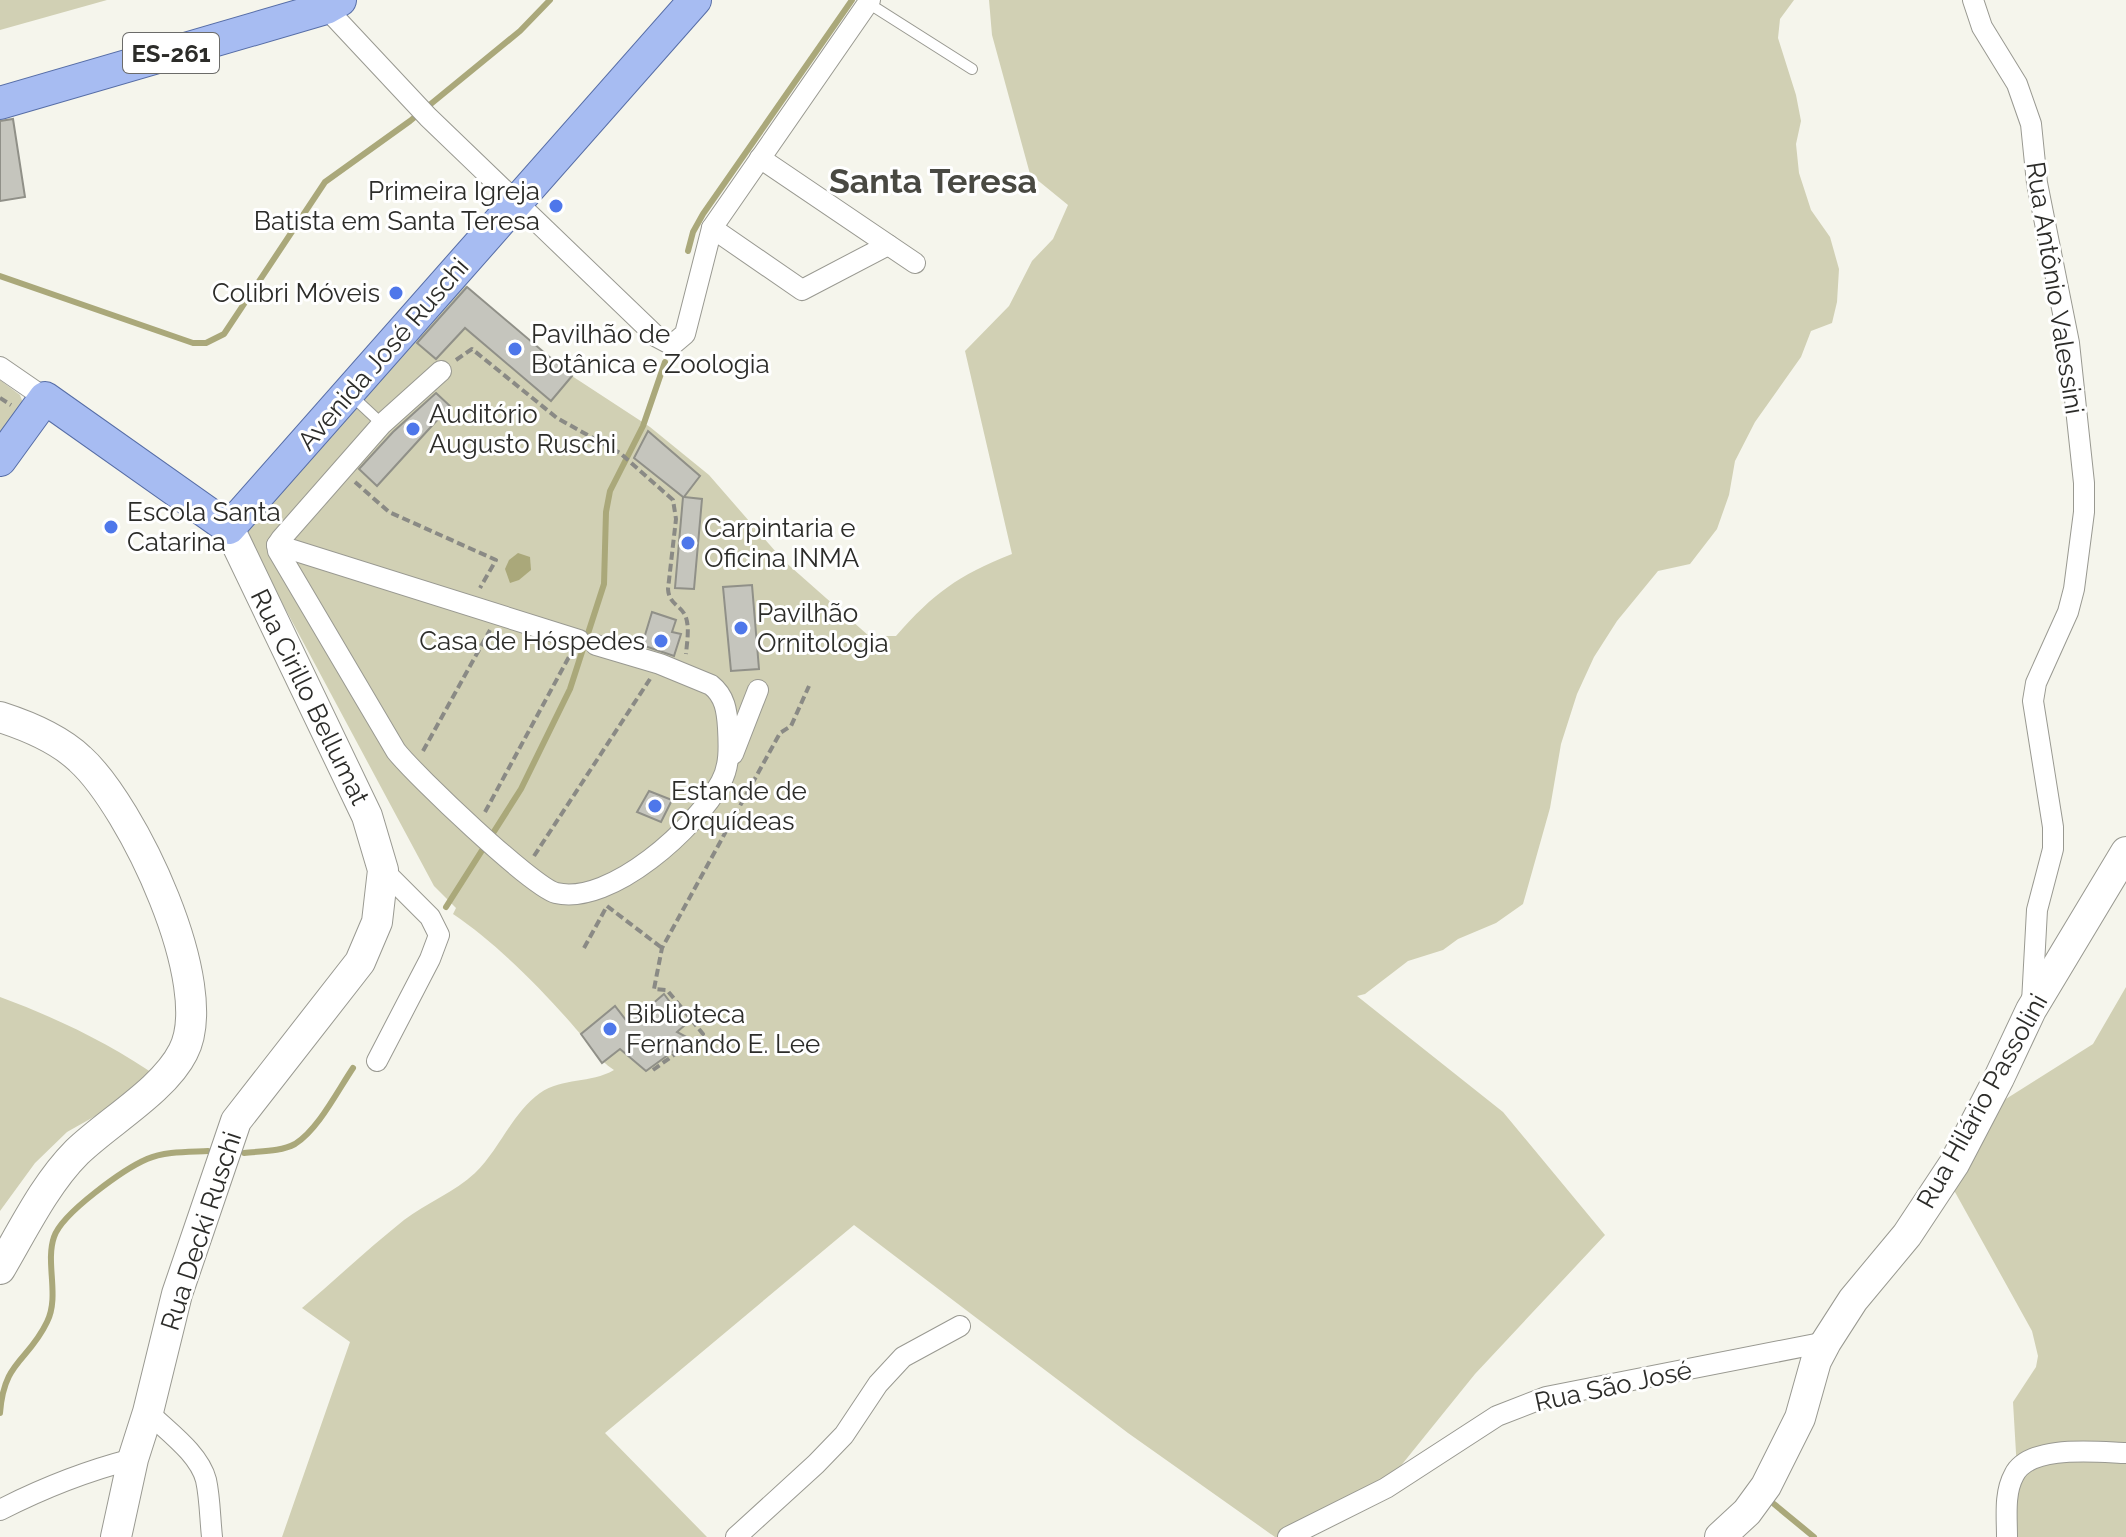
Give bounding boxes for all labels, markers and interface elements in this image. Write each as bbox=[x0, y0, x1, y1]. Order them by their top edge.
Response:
road number: ES-261 bbox=[123, 33, 219, 73]
street label: Rua Antônio Valessini bbox=[2020, 160, 2090, 416]
district label: Santa Teresa bbox=[829, 161, 1037, 201]
place label: Primeira Igreja Batista em Santa Teresa bbox=[254, 176, 540, 236]
marker: Primeira Igreja Batista em Santa Teresa bbox=[547, 197, 565, 215]
street label: Avenida José Ruschi bbox=[291, 252, 475, 456]
place label: Colibri Móveis bbox=[212, 278, 380, 308]
marker: Colibri Móveis bbox=[387, 284, 405, 302]
place label: Pavilhão de Botânica e Zoologia bbox=[531, 319, 770, 379]
marker: Pavilhão de Botânica e Zoologia bbox=[506, 340, 524, 358]
place label: Auditório Augusto Ruschi bbox=[429, 399, 616, 459]
marker: Auditório Augusto Ruschi bbox=[404, 420, 422, 438]
place label: Escola Santa Catarina bbox=[127, 497, 281, 557]
place label: Carpintaria e Oficina INMA bbox=[704, 513, 860, 573]
marker: Escola Santa Catarina bbox=[102, 518, 120, 536]
marker: Carpintaria e Oficina INMA bbox=[679, 534, 697, 552]
street label: Rua Cirillo Bellumat bbox=[245, 584, 375, 810]
place label: Pavilhão Ornitologia bbox=[757, 598, 889, 658]
marker: Pavilhão Ornitologia bbox=[732, 619, 750, 637]
place label: Casa de Hóspedes bbox=[419, 626, 645, 656]
marker: Casa de Hóspedes bbox=[652, 632, 670, 650]
place label: Estande de Orquídeas bbox=[671, 776, 807, 836]
marker: Estande de Orquídeas bbox=[646, 797, 664, 815]
street label: Rua Hilário Passolini bbox=[1911, 989, 2053, 1213]
place label: Biblioteca Fernando E. Lee bbox=[626, 999, 820, 1059]
marker: Biblioteca Fernando E. Lee bbox=[601, 1020, 619, 1038]
street label: Rua Decki Ruschi bbox=[155, 1128, 247, 1334]
street label: Rua São José bbox=[1532, 1355, 1694, 1417]

